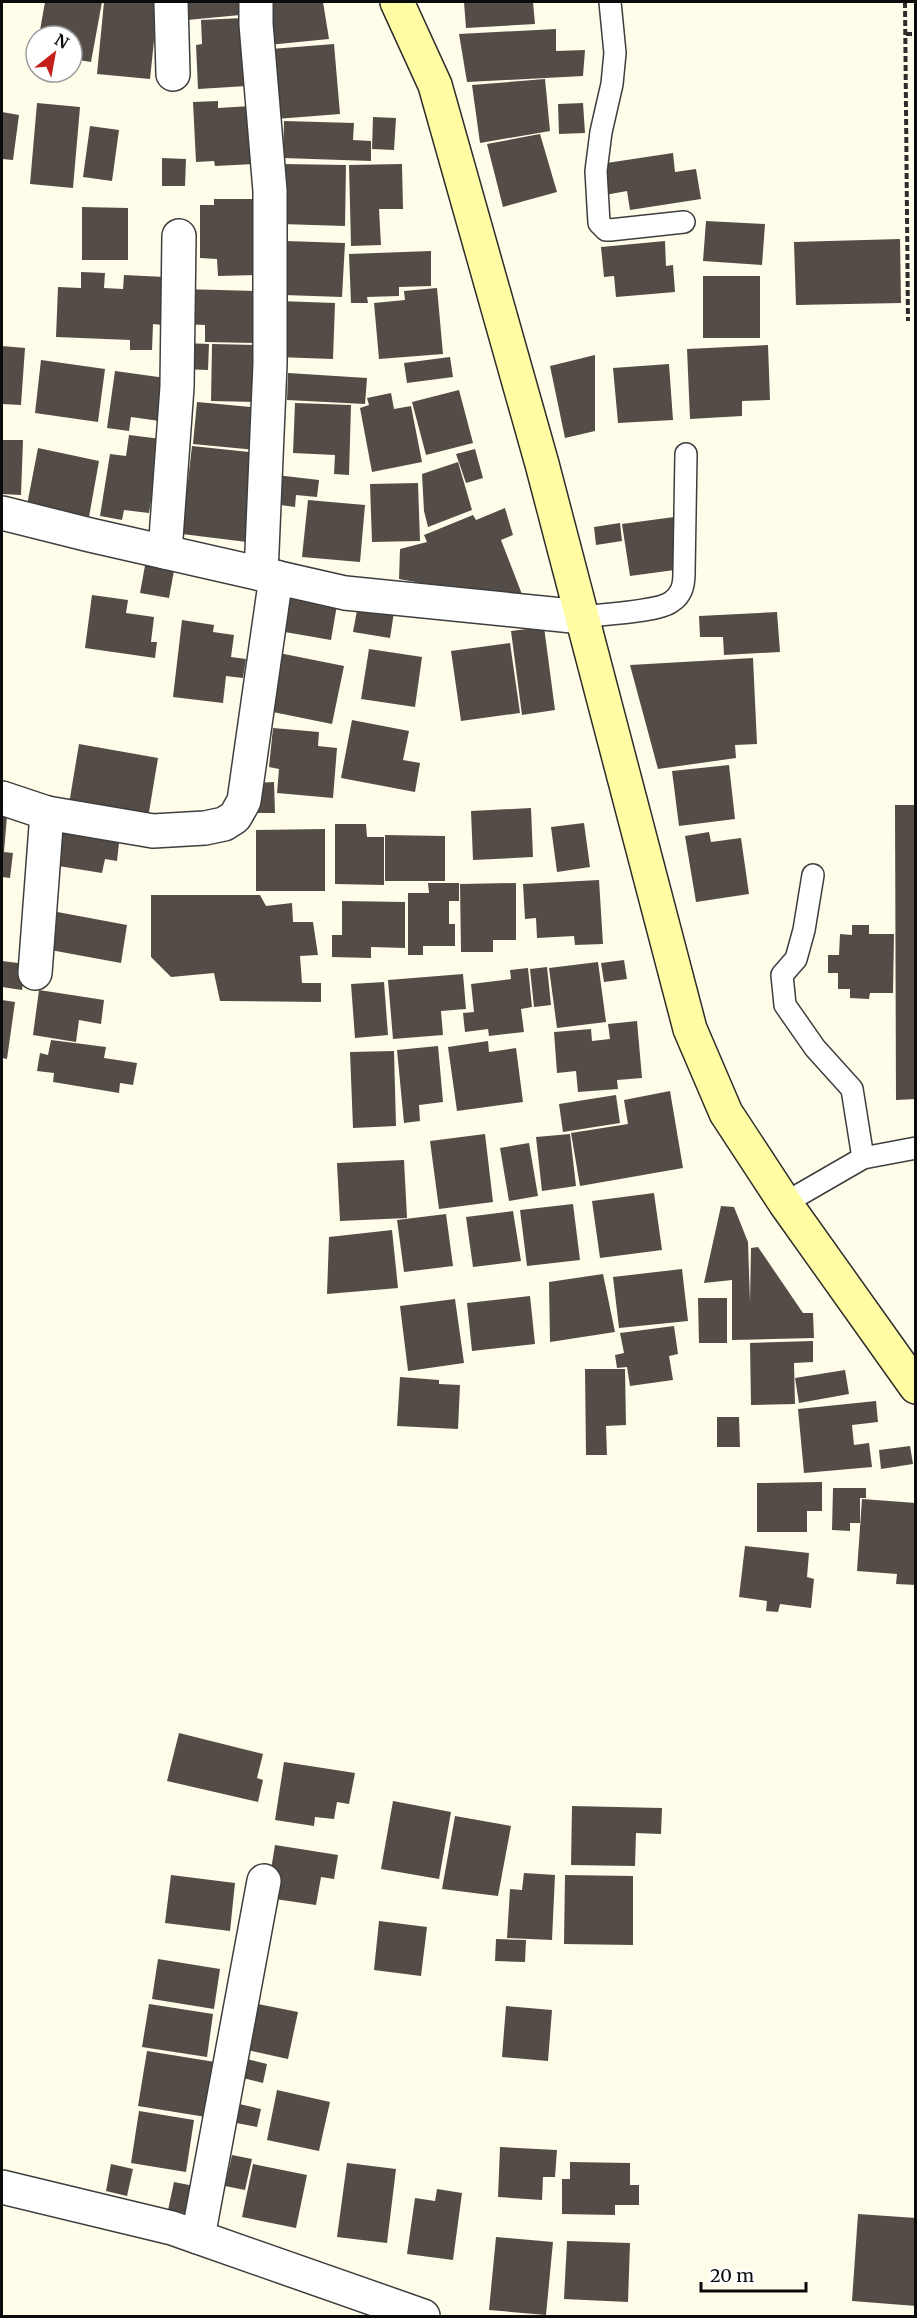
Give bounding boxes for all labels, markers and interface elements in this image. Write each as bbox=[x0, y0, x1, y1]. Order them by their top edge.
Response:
north arrow bbox=[24, 24, 84, 84]
text: N bbox=[51, 29, 73, 53]
scale bar bbox=[701, 2255, 806, 2293]
text: 20 m bbox=[710, 2264, 754, 2287]

